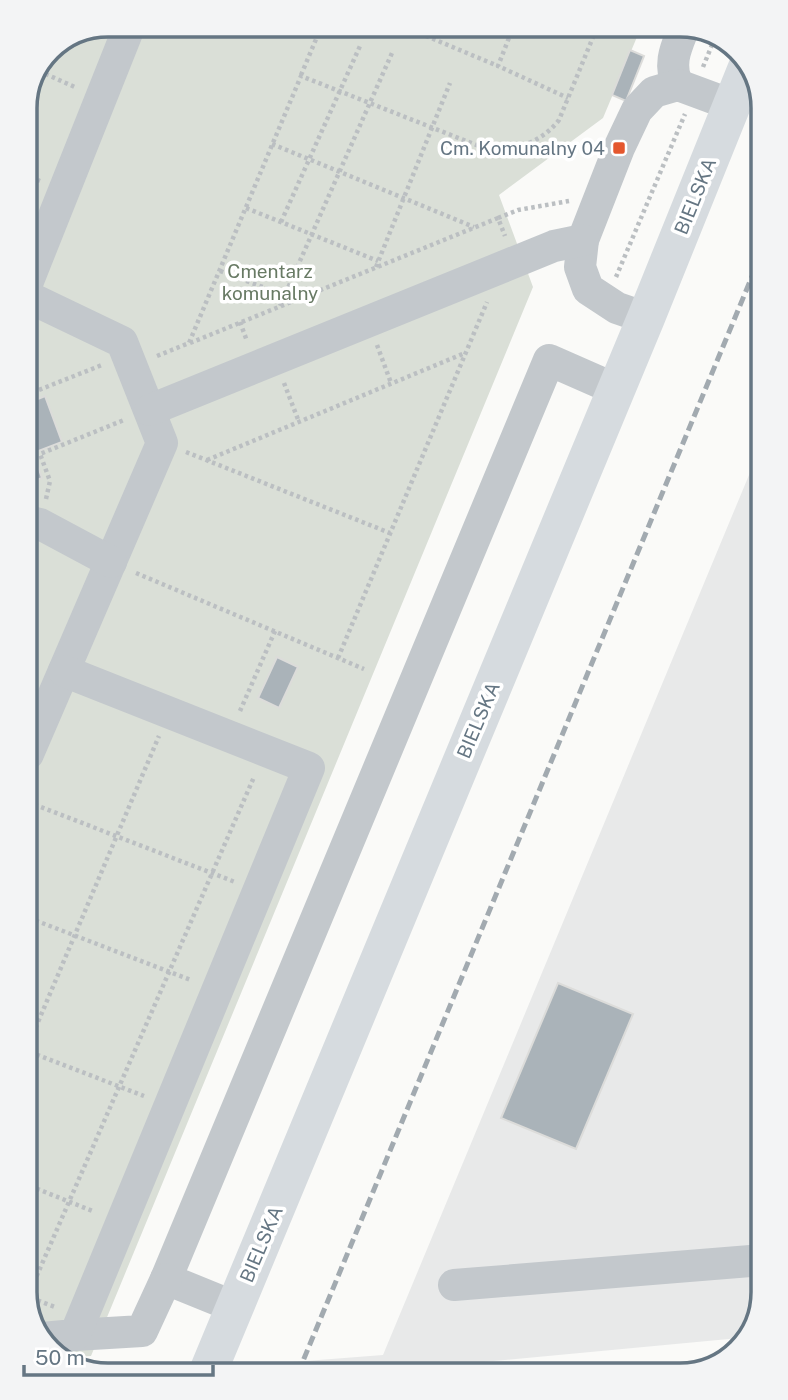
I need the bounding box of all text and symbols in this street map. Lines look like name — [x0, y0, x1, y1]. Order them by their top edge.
place label: Cm. Komunalny 04 — [440, 137, 605, 159]
marker: Cm. Komunalny 04 — [611, 140, 627, 156]
street label: BIELSKA — [670, 154, 720, 238]
park label: Cmentarz komunalny — [222, 260, 318, 304]
street label: BIELSKA — [452, 679, 504, 761]
street label: BIELSKA — [235, 1203, 287, 1285]
scale bar — [24, 1334, 214, 1378]
text: 50 m — [35, 1345, 85, 1370]

